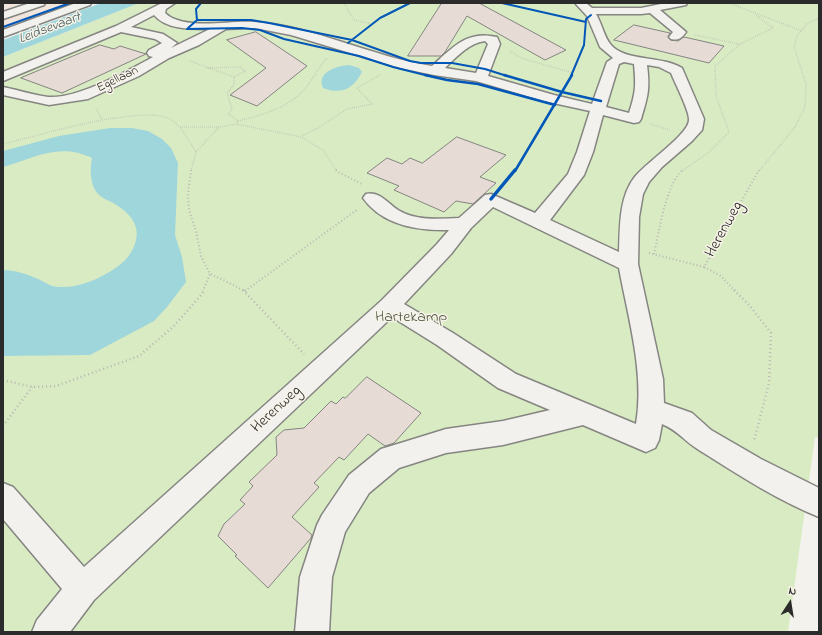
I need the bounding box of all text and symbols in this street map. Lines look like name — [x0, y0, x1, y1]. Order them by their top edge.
water label: Leidsevaart — [17, 10, 83, 48]
street label: Egellaan — [95, 63, 141, 97]
street label: Herenweg — [702, 199, 748, 261]
park label: Hartekamp — [375, 308, 447, 328]
street label: Herenweg — [248, 382, 306, 438]
north arrow — [770, 583, 810, 623]
text: N — [787, 583, 798, 600]

